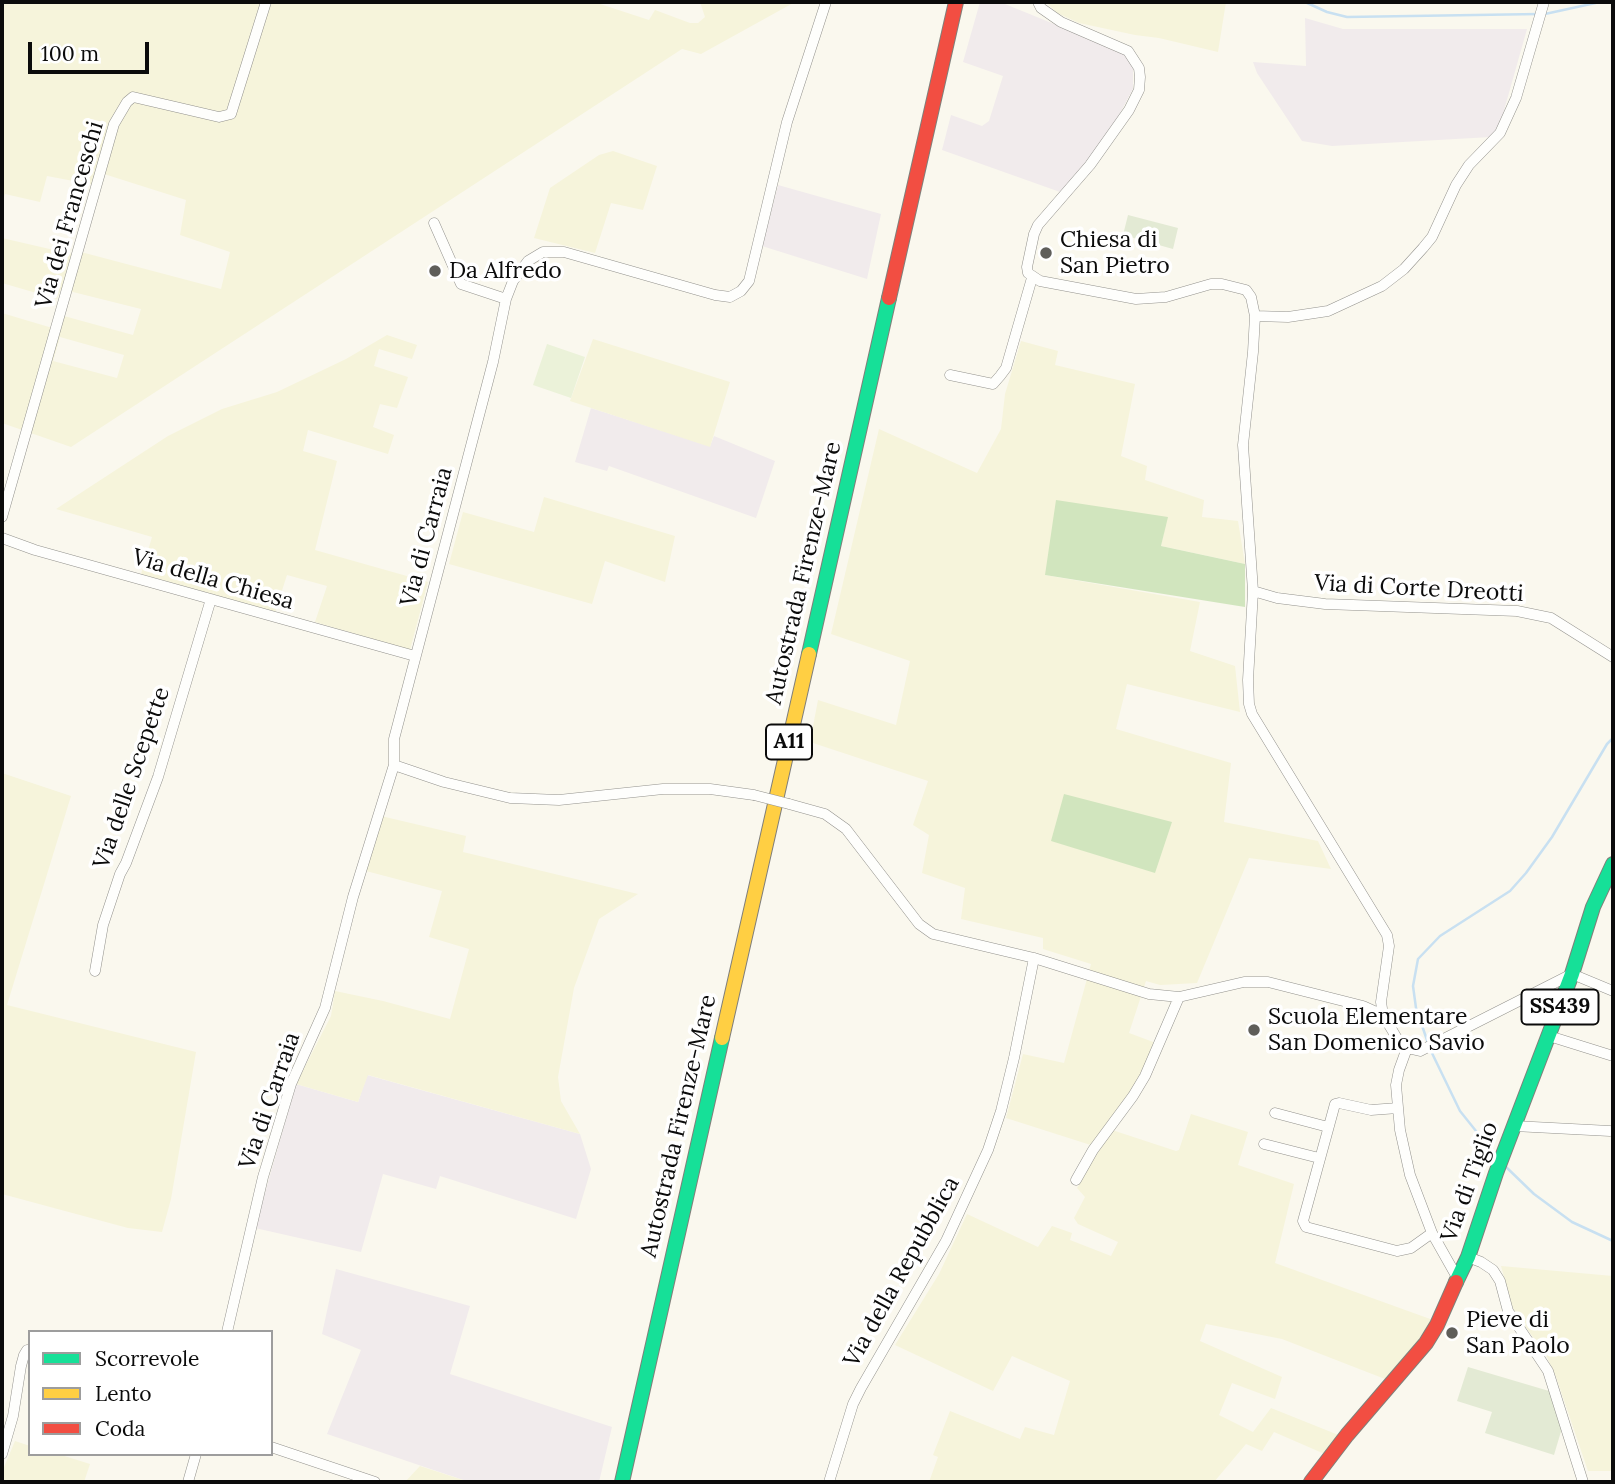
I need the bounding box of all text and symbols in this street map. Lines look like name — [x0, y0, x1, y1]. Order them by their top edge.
scale bar — [32, 28, 152, 72]
text: 100 m — [41, 40, 99, 67]
street label: Via dei Franceschi — [30, 118, 110, 312]
place label: Chiesa di San Pietro — [1060, 226, 1170, 280]
marker: Chiesa di San Pietro — [1038, 245, 1054, 261]
place label: Da Alfredo — [449, 257, 562, 285]
marker: Da Alfredo — [427, 263, 443, 279]
street label: Autostrada Firenze-Mare — [760, 439, 848, 707]
street label: Via di Carraia — [395, 464, 459, 610]
street label: Via della Chiesa — [129, 544, 297, 616]
street label: Via di Corte Dreotti — [1314, 570, 1524, 608]
street label: Via delle Scepette — [88, 683, 176, 873]
road number: A11 — [766, 724, 812, 760]
road number: SS439 — [1522, 990, 1598, 1024]
street label: Autostrada Firenze-Mare — [635, 992, 723, 1260]
place label: Scuola Elementare San Domenico Savio — [1268, 1003, 1485, 1057]
marker: Scuola Elementare San Domenico Savio — [1246, 1022, 1262, 1038]
street label: Via di Carraia — [234, 1029, 306, 1173]
street label: Via di Tiglio — [1435, 1118, 1505, 1246]
street label: Via della Repubblica — [838, 1172, 966, 1372]
place label: Pieve di San Paolo — [1466, 1306, 1570, 1360]
marker: Pieve di San Paolo — [1444, 1325, 1460, 1341]
legend — [28, 1330, 273, 1456]
text: Scorrevole — [95, 1345, 199, 1372]
text: Lento — [95, 1380, 152, 1407]
text: Coda — [95, 1415, 145, 1442]

